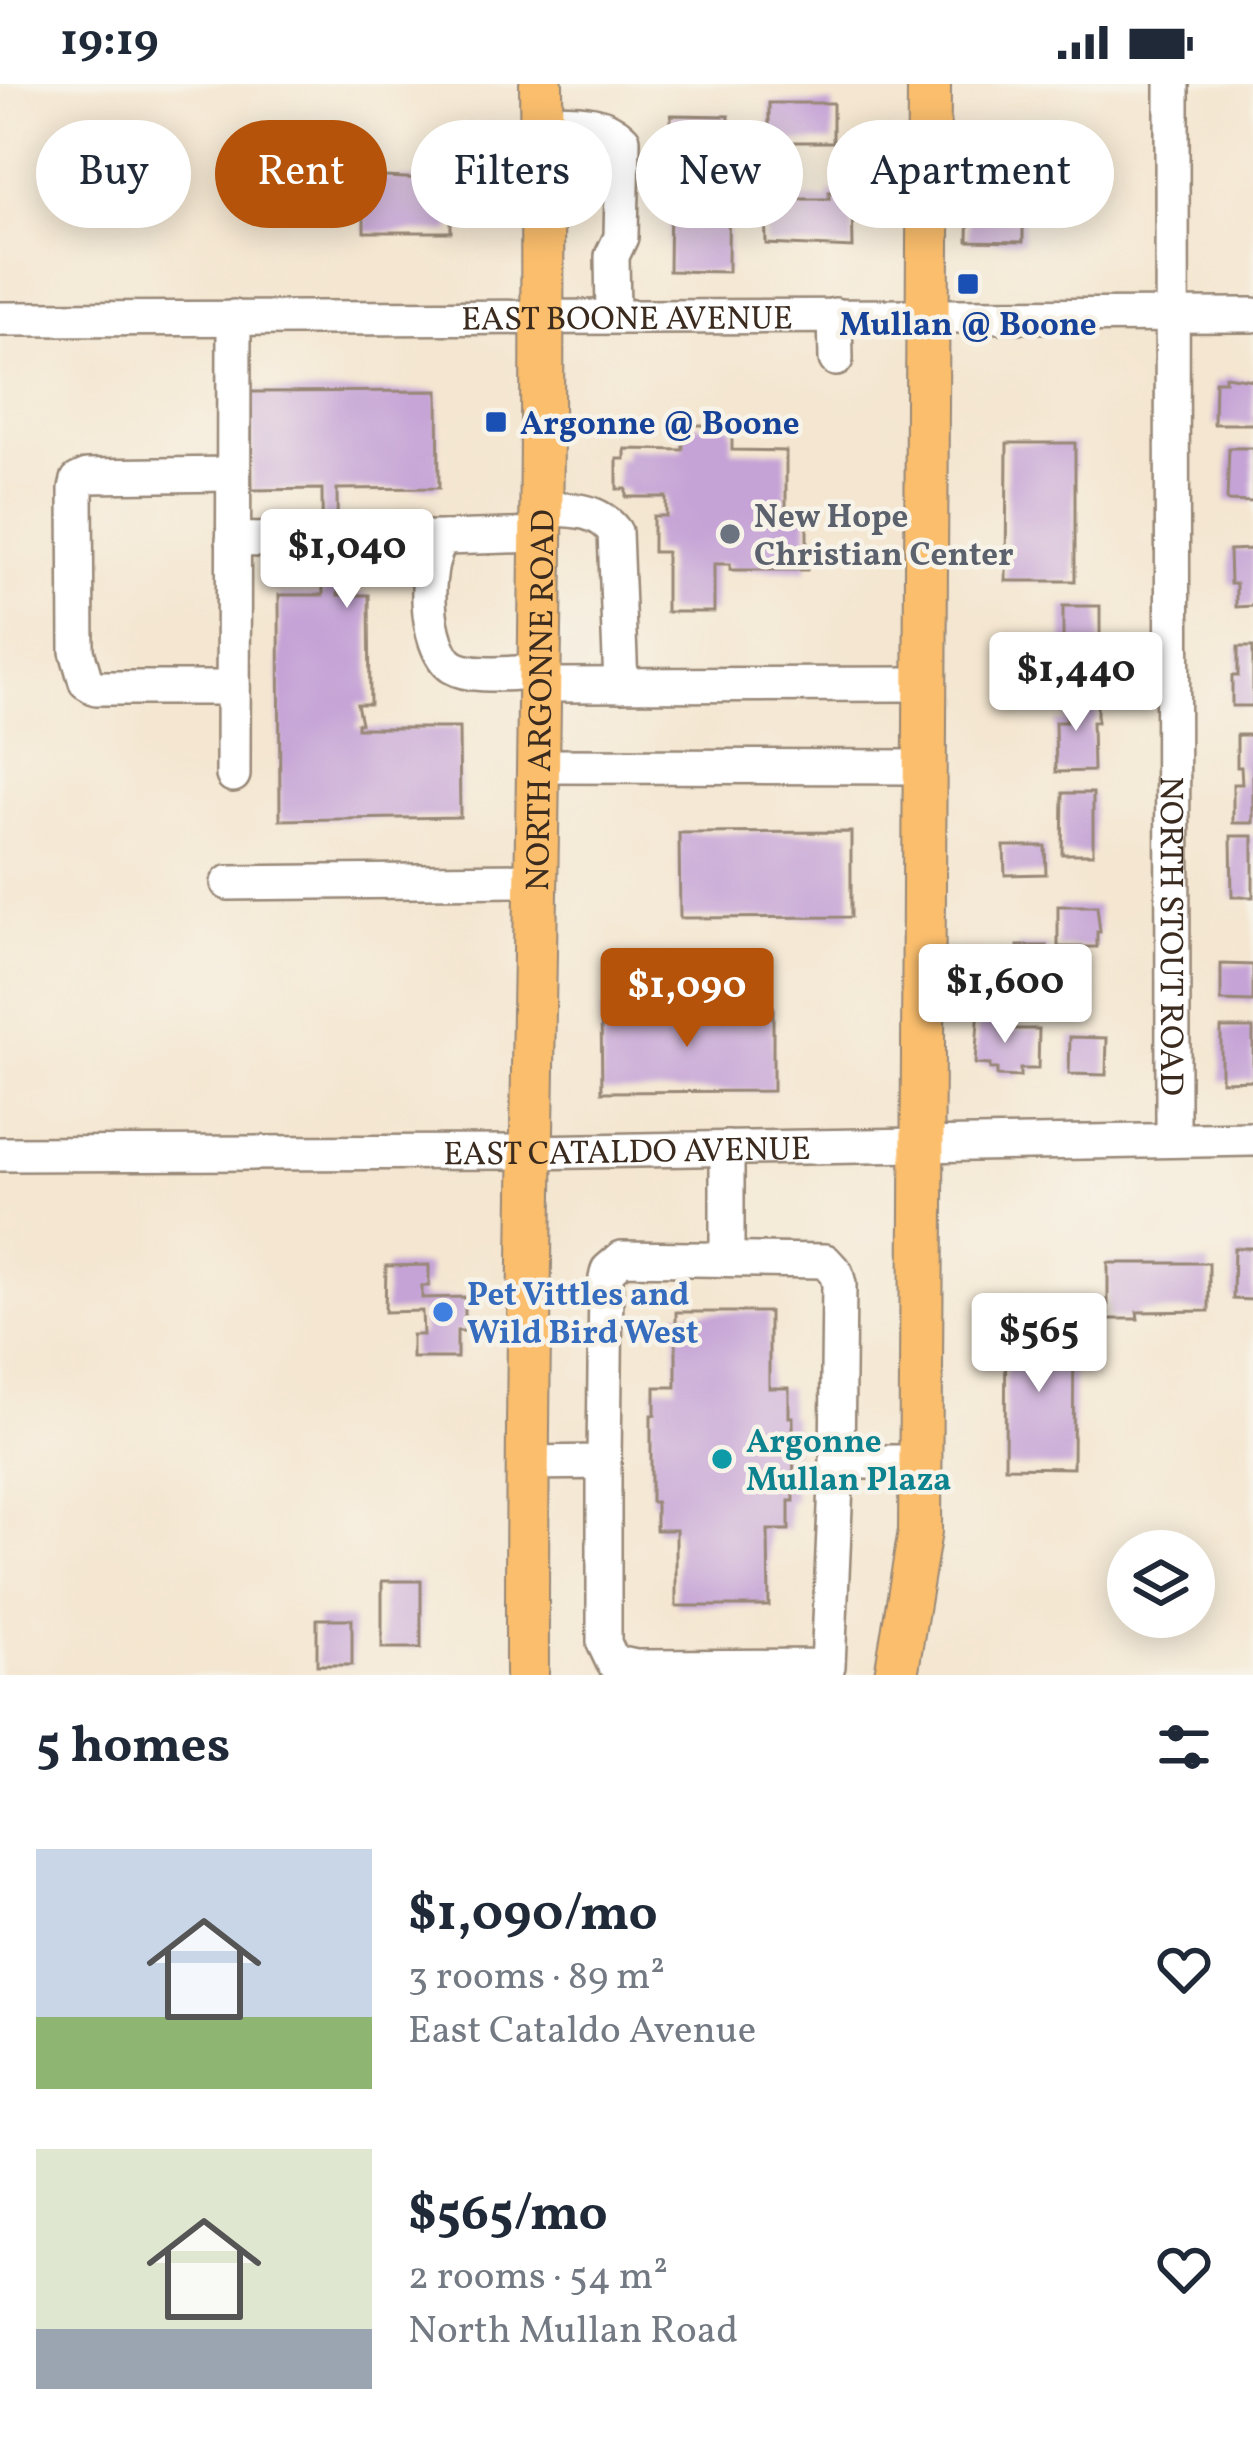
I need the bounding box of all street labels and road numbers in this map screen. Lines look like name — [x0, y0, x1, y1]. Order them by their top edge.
street label: EAST BOONE AVENUE — [461, 297, 793, 345]
street label: NORTH ARGONNE ROAD — [517, 509, 568, 891]
street label: NORTH STOUT ROAD — [1146, 776, 1192, 1096]
street label: EAST CATALDO AVENUE — [443, 1128, 811, 1179]

